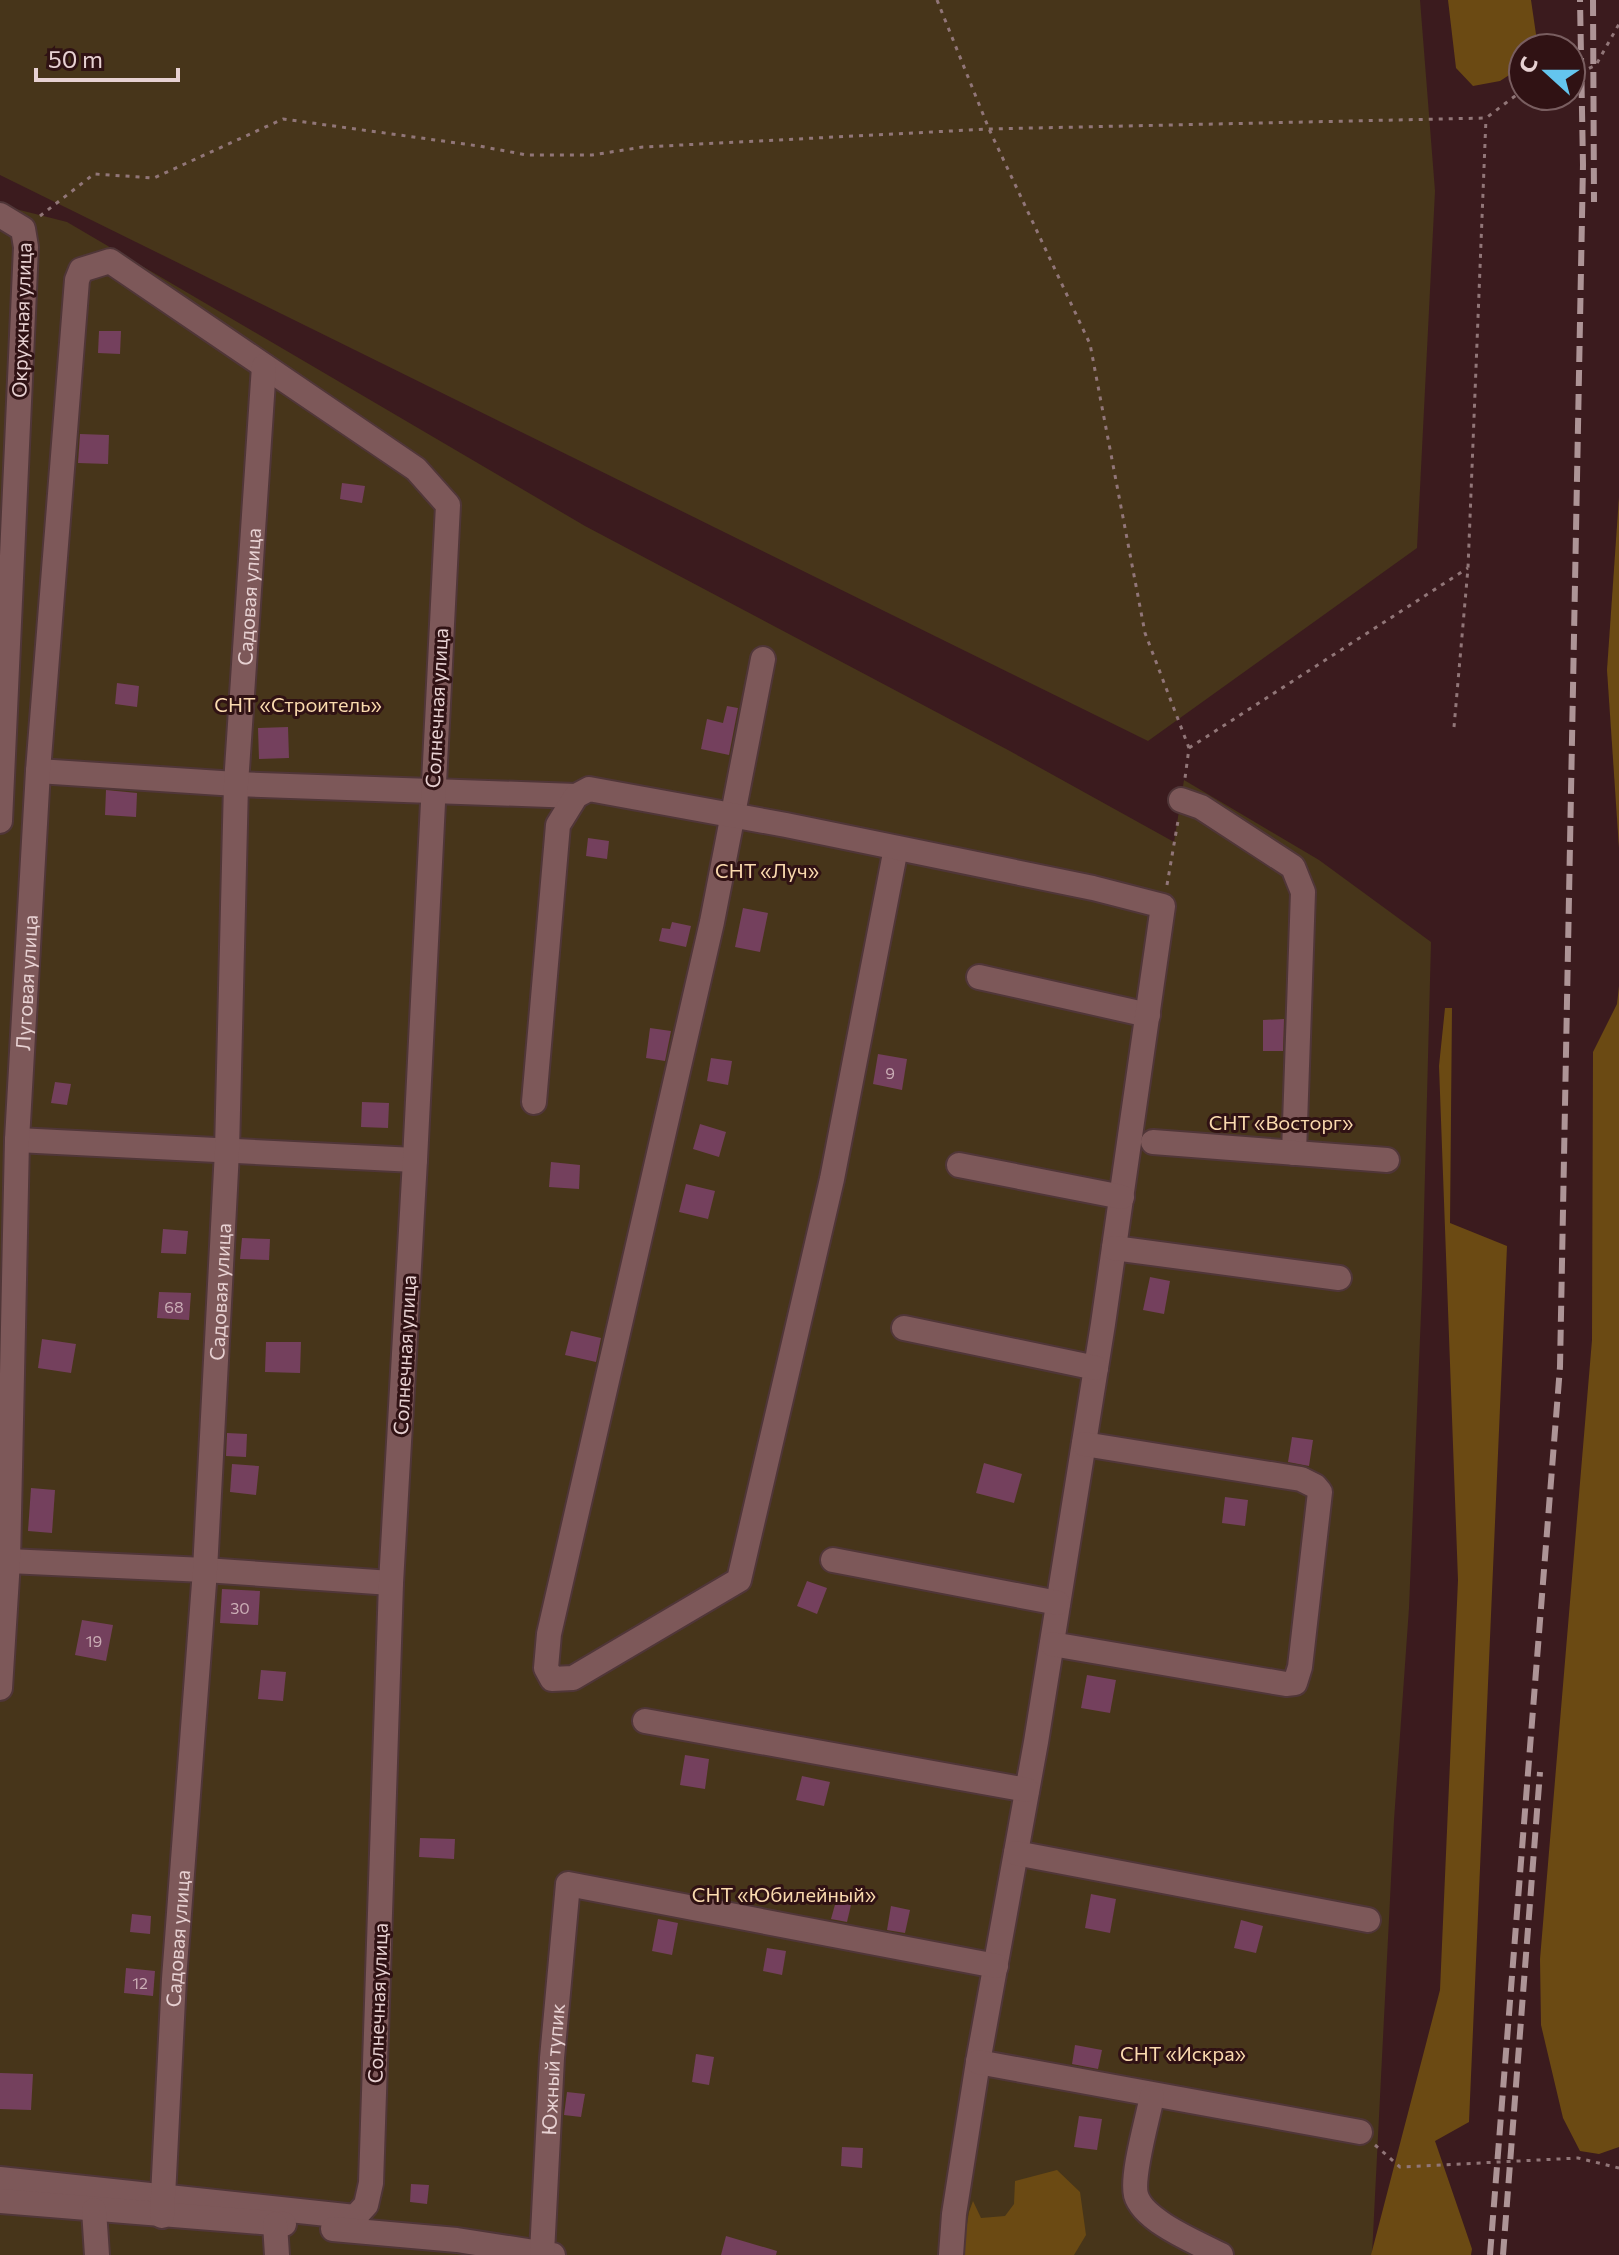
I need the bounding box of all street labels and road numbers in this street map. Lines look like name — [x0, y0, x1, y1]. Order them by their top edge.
street label: Окружная улица — [6, 242, 36, 398]
street label: Садовая улица — [232, 527, 265, 666]
street label: Солнечная улица — [420, 627, 452, 789]
street label: Луговая улица — [10, 914, 42, 1051]
street label: Садовая улица — [204, 1222, 235, 1361]
street label: Солнечная улица — [388, 1274, 420, 1436]
street label: Садовая улица — [161, 1869, 194, 2008]
street label: Солнечная улица — [362, 1922, 392, 2084]
street label: Южный тупик — [536, 2002, 569, 2136]

